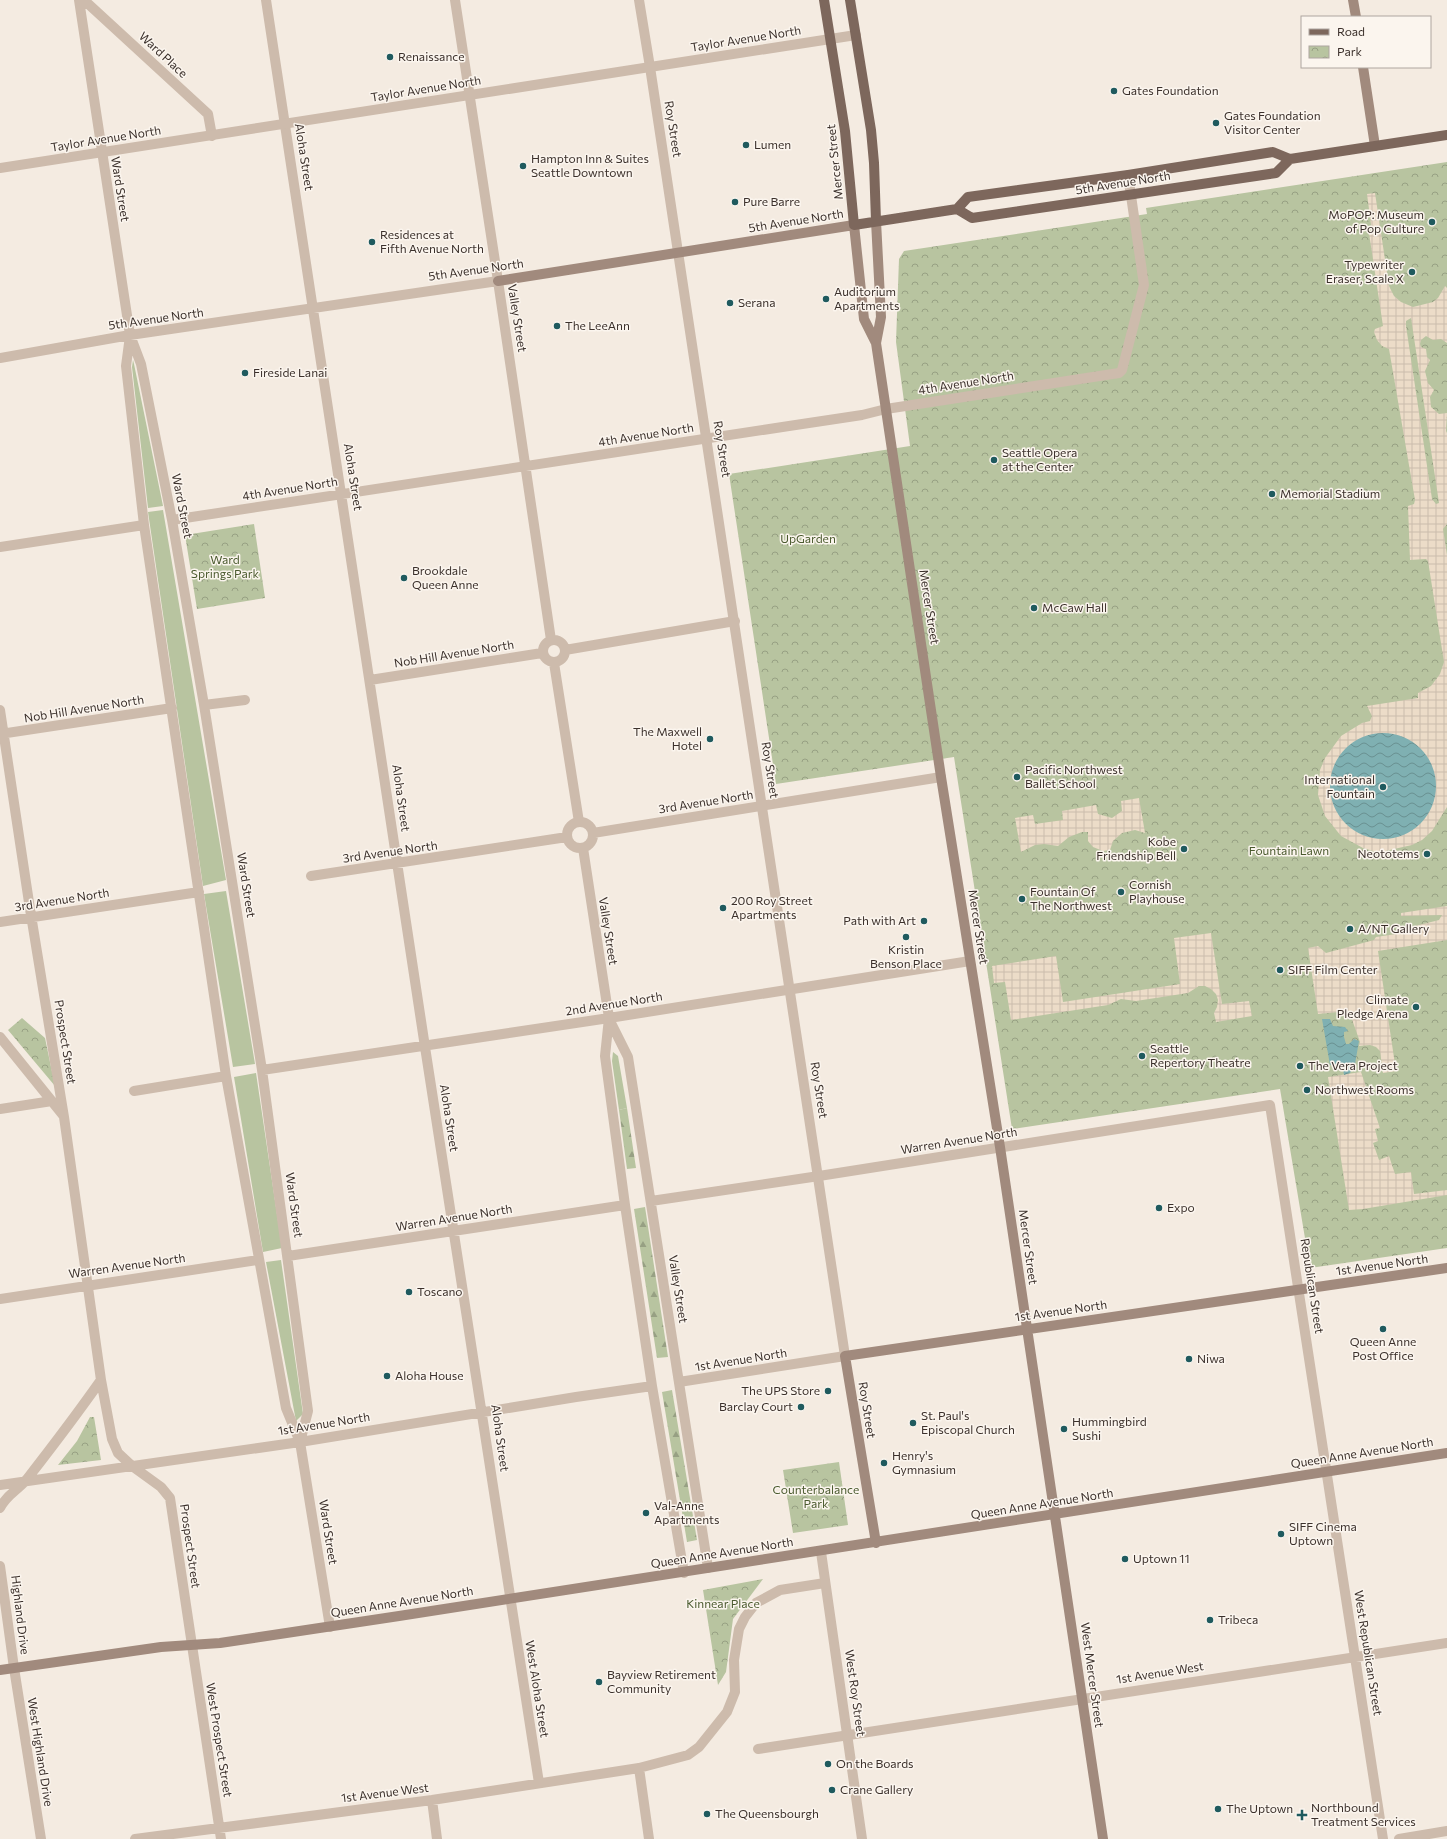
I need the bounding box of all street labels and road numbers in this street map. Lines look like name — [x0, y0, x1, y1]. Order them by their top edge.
street label: Taylor Avenue North — [690, 22, 802, 54]
street label: Ward Place — [137, 28, 191, 80]
street label: Taylor Avenue North — [370, 72, 482, 104]
street label: Roy Street — [663, 100, 685, 158]
street label: Taylor Avenue North — [50, 122, 162, 154]
street label: Aloha Street — [293, 122, 317, 192]
street label: Mercer Street — [823, 124, 845, 200]
street label: Ward Street — [109, 155, 133, 222]
street label: 5th Avenue North — [1074, 168, 1171, 196]
street label: 5th Avenue North — [747, 206, 844, 234]
street label: 5th Avenue North — [427, 255, 524, 283]
street label: Valley Street — [506, 283, 530, 353]
street label: 5th Avenue North — [107, 304, 204, 332]
street label: 4th Avenue North — [917, 368, 1015, 396]
street label: 4th Avenue North — [597, 420, 695, 448]
street label: Roy Street — [712, 420, 734, 478]
street label: Aloha Street — [342, 442, 366, 512]
street label: Ward Street — [170, 472, 196, 539]
street label: 4th Avenue North — [241, 474, 339, 502]
street label: Mercer Street — [917, 568, 943, 645]
street label: Nob Hill Avenue North — [393, 637, 515, 669]
street label: Nob Hill Avenue North — [23, 692, 145, 724]
street label: Roy Street — [760, 741, 782, 799]
street label: Aloha Street — [390, 763, 414, 833]
street label: 3rd Avenue North — [657, 787, 754, 815]
street label: 3rd Avenue North — [341, 837, 438, 865]
street label: Ward Street — [235, 851, 259, 918]
street label: 3rd Avenue North — [13, 885, 110, 913]
street label: Mercer Street — [966, 888, 992, 965]
street label: Valley Street — [597, 896, 621, 966]
street label: 2nd Avenue North — [564, 988, 663, 1018]
street label: Prospect Street — [52, 999, 80, 1085]
street label: Roy Street — [809, 1061, 831, 1119]
street label: Aloha Street — [438, 1083, 462, 1153]
street label: Warren Avenue North — [900, 1124, 1018, 1156]
street label: Ward Street — [283, 1171, 306, 1238]
street label: Warren Avenue North — [395, 1201, 513, 1233]
street label: Mercer Street — [1017, 1208, 1041, 1285]
street label: Republican Street — [1299, 1237, 1327, 1335]
street label: Warren Avenue North — [68, 1250, 186, 1280]
street label: 1st Avenue North — [1335, 1251, 1429, 1277]
street label: Valley Street — [667, 1254, 691, 1324]
street label: 1st Avenue North — [1014, 1297, 1108, 1323]
street label: 1st Avenue North — [694, 1345, 788, 1373]
street label: Roy Street — [857, 1381, 879, 1439]
street label: Aloha Street — [489, 1403, 513, 1473]
street label: 1st Avenue North — [277, 1409, 371, 1437]
street label: Queen Anne Avenue North — [1290, 1434, 1434, 1470]
street label: Queen Anne Avenue North — [970, 1485, 1114, 1521]
street label: Ward Street — [317, 1498, 341, 1565]
street label: Prospect Street — [178, 1503, 204, 1589]
street label: Queen Anne Avenue North — [650, 1534, 794, 1570]
street label: Highland Drive — [9, 1574, 33, 1655]
street label: Queen Anne Avenue North — [330, 1583, 474, 1619]
street label: West Republican Street — [1352, 1589, 1386, 1717]
street label: West Mercer Street — [1079, 1621, 1107, 1728]
street label: West Aloha Street — [523, 1639, 553, 1739]
street label: West Roy Street — [843, 1649, 869, 1737]
street label: 1st Avenue West — [1115, 1658, 1205, 1686]
street label: West Prospect Street — [204, 1682, 236, 1798]
street label: West Highland Drive — [25, 1696, 57, 1807]
street label: 1st Avenue West — [340, 1780, 430, 1804]

